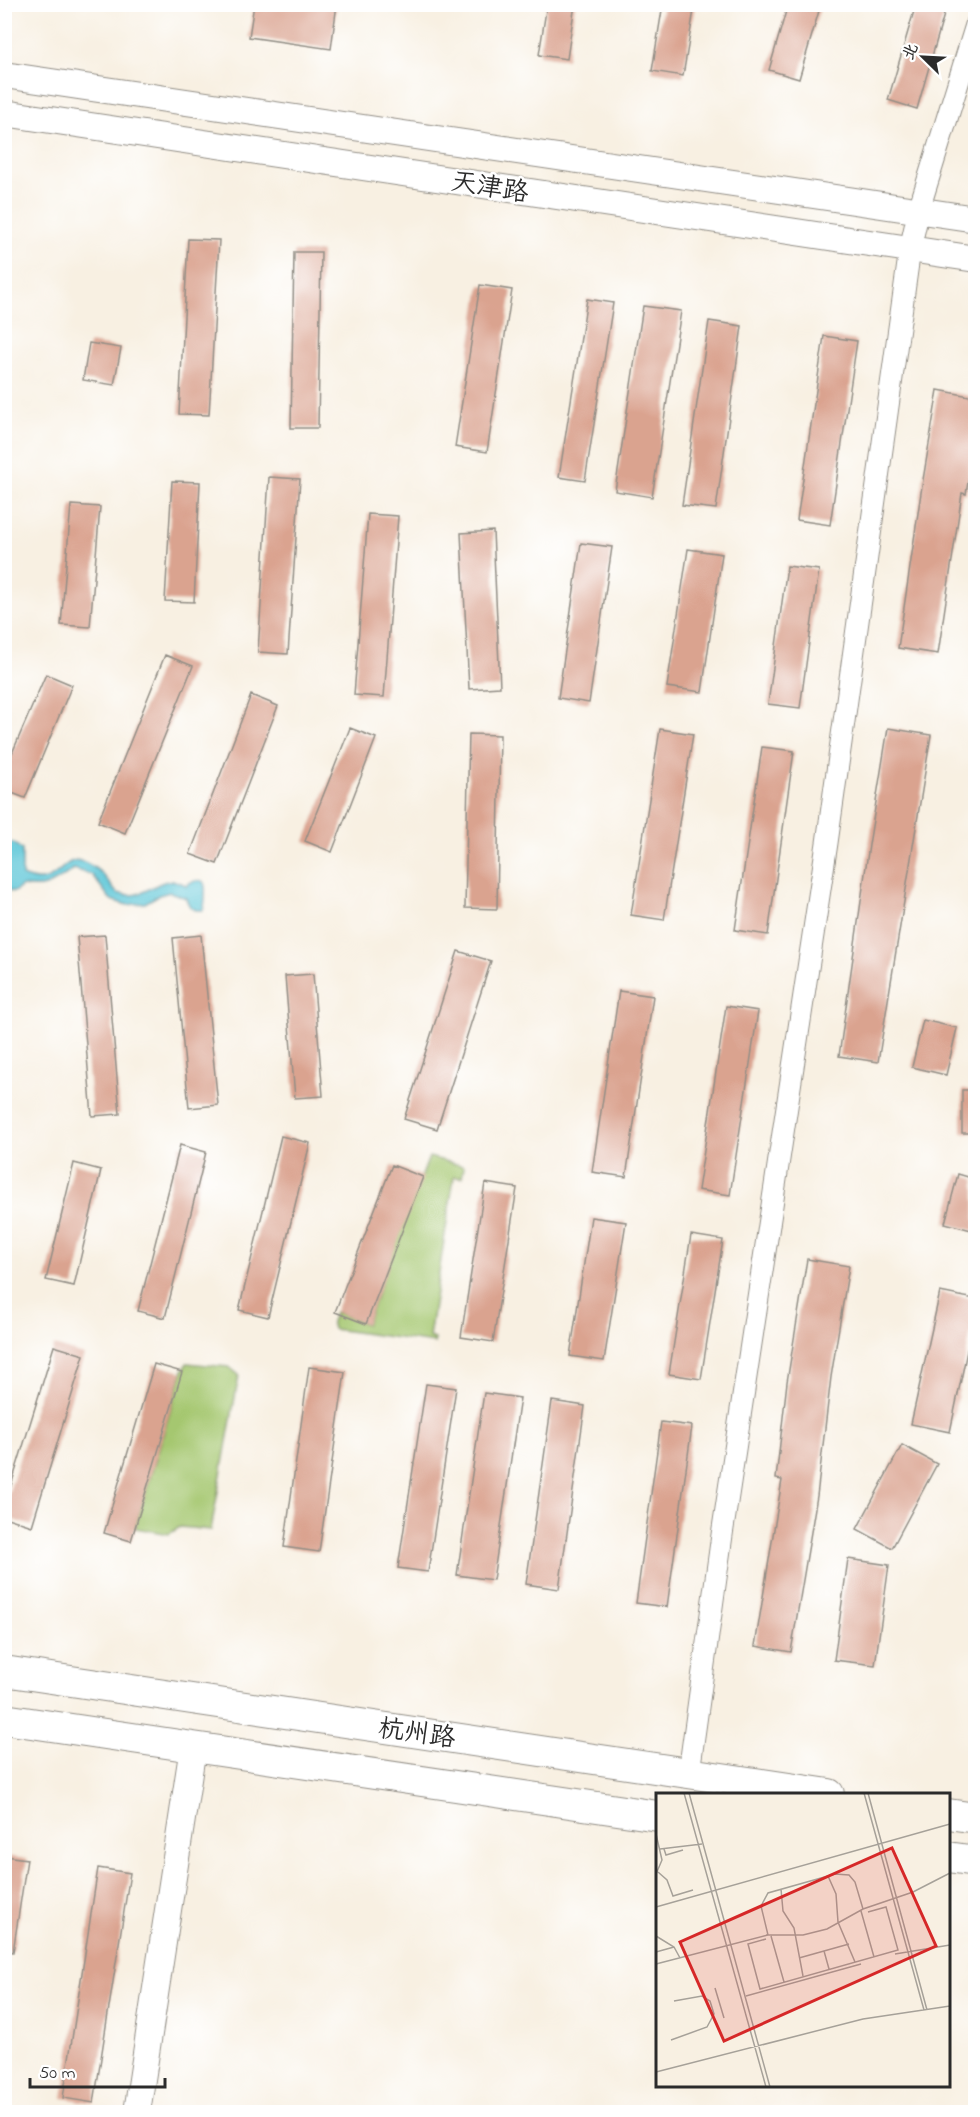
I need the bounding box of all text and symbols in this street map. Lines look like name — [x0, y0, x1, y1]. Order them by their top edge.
north arrow — [893, 27, 953, 87]
text: 北 — [897, 40, 925, 64]
street label: 天津路 — [448, 164, 531, 214]
street label: 杭州路 — [375, 1711, 458, 1759]
inset map — [656, 1793, 950, 2087]
scale bar — [30, 2051, 165, 2089]
text: 50 m — [39, 2061, 76, 2087]

